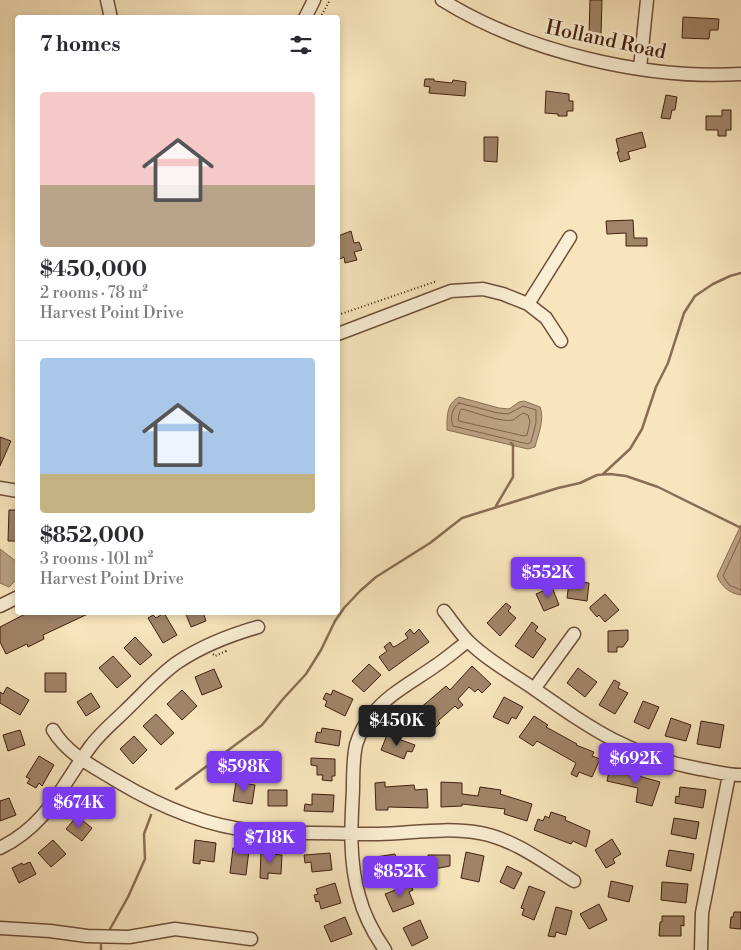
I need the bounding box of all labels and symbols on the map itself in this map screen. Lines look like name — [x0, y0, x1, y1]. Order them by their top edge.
street label: Holland Road — [543, 15, 669, 66]
pin: $552K — [513, 556, 583, 599]
pin: $450K — [362, 704, 432, 747]
pin: $692K — [601, 742, 671, 785]
pin: $598K — [209, 750, 279, 793]
pin: $674K — [44, 786, 114, 829]
pin: $718K — [235, 822, 305, 864]
pin: $852K — [365, 856, 435, 898]

